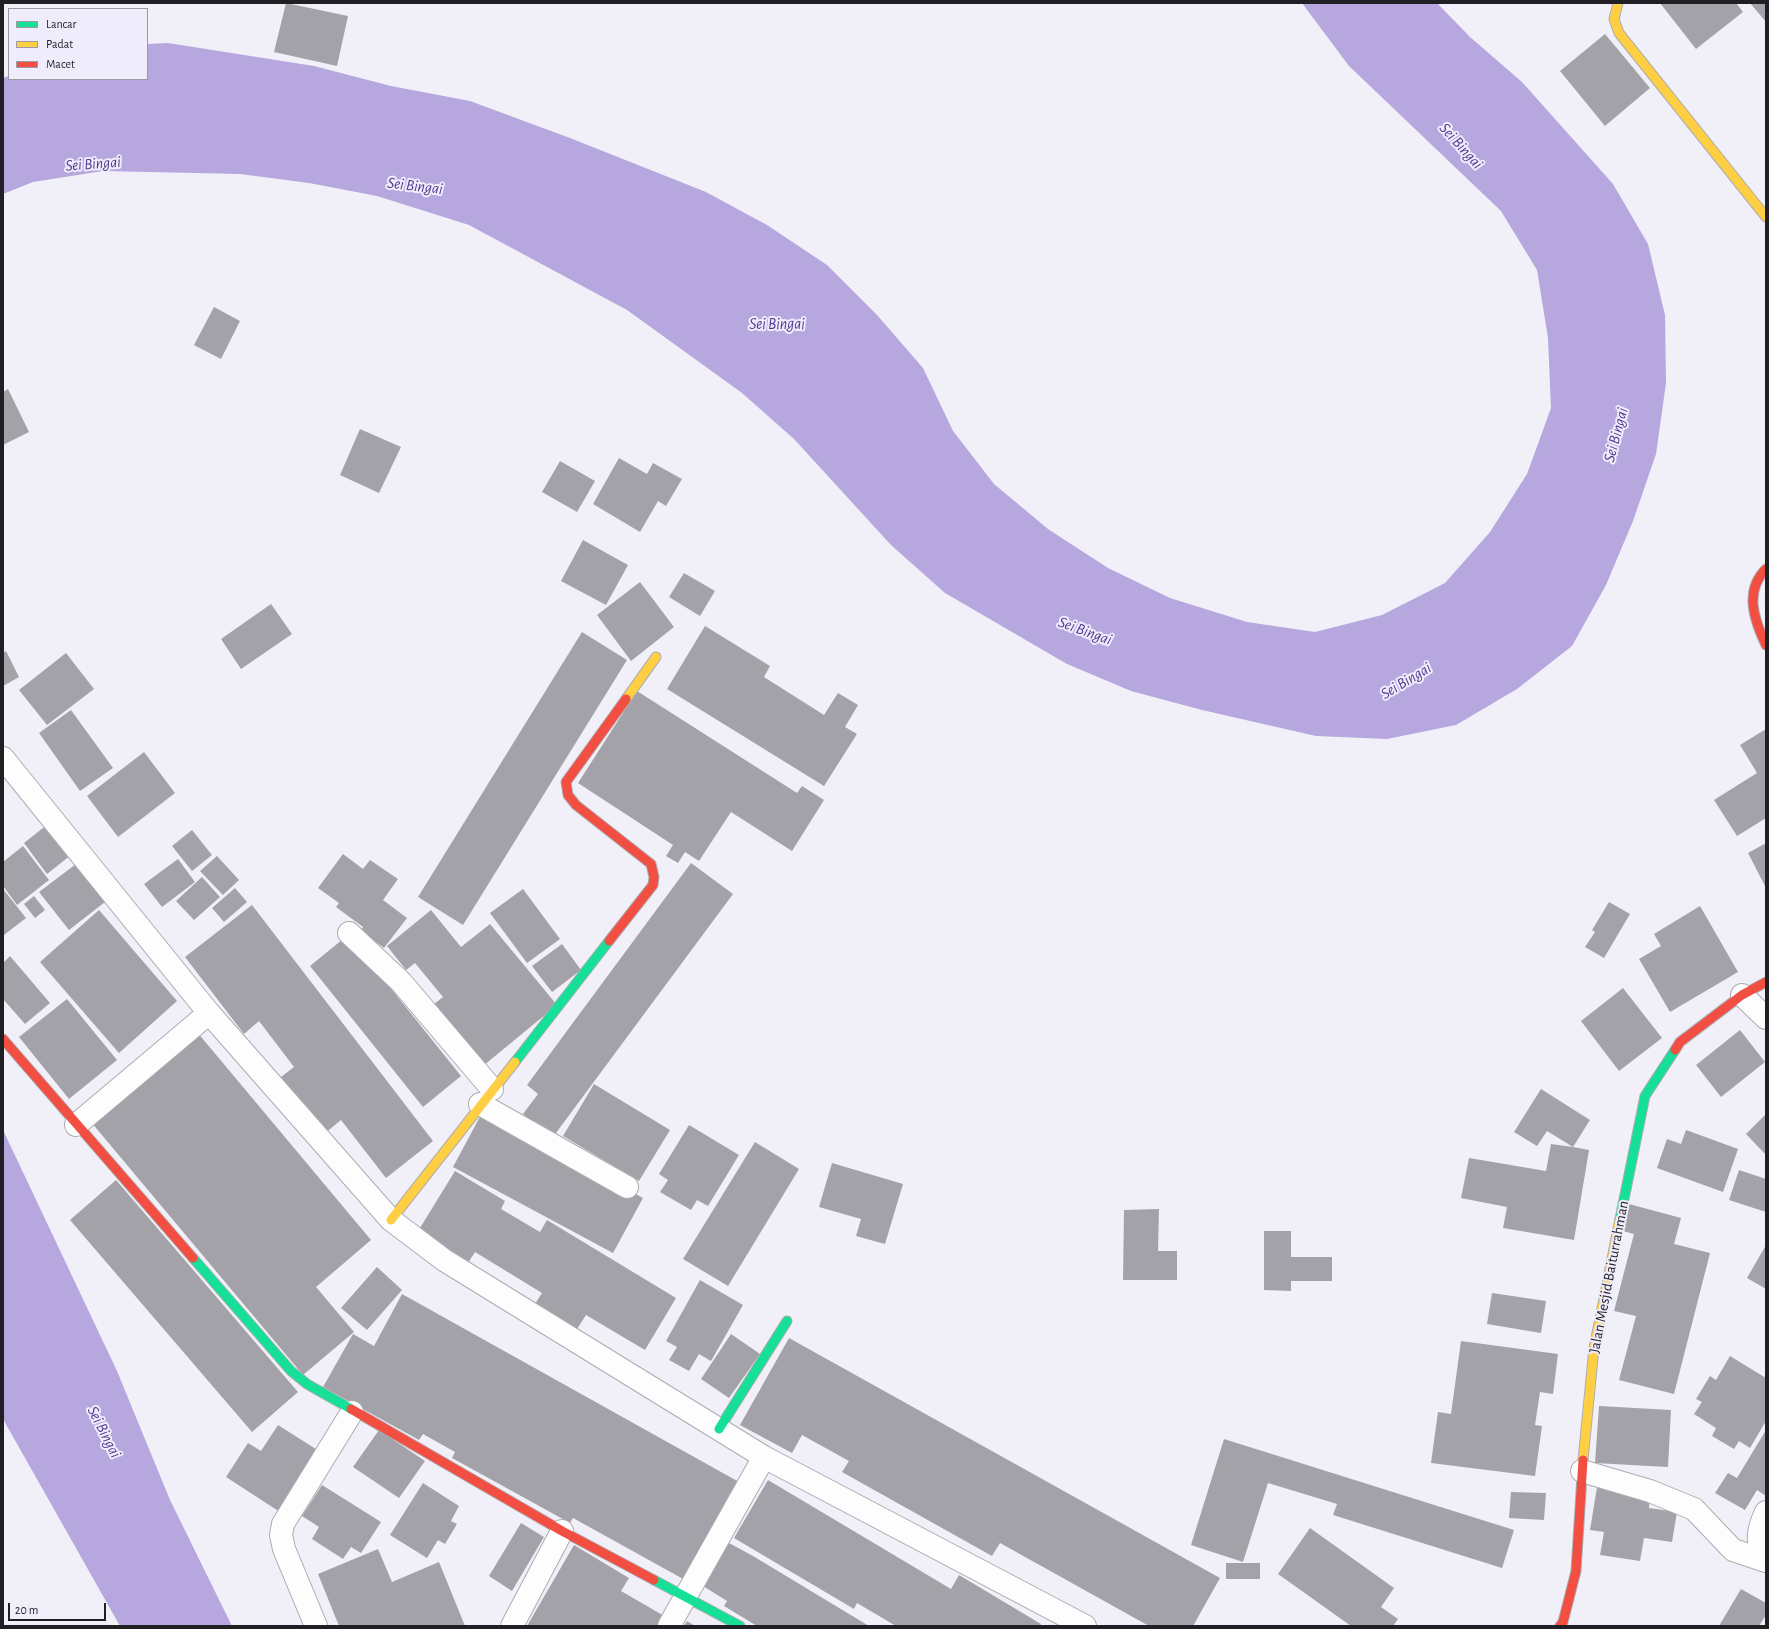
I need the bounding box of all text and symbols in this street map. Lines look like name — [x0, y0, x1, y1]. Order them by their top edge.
legend — [8, 8, 148, 80]
text: Lancar — [46, 18, 76, 30]
text: Padat — [46, 38, 73, 50]
text: Macet — [46, 58, 75, 70]
water label: Sei Bingai — [1435, 119, 1487, 173]
water label: Sei Bingai — [65, 152, 121, 176]
water label: Sei Bingai — [386, 173, 444, 199]
water label: Sei Bingai — [749, 314, 805, 334]
water label: Sei Bingai — [1600, 406, 1632, 464]
water label: Sei Bingai — [1056, 612, 1114, 650]
water label: Sei Bingai — [1377, 658, 1435, 704]
street label: Jalan Mesjid Baiturrahman — [1585, 1199, 1633, 1355]
water label: Sei Bingai — [83, 1403, 125, 1461]
scale bar — [10, 1595, 108, 1621]
text: 20 m — [15, 1604, 38, 1616]

